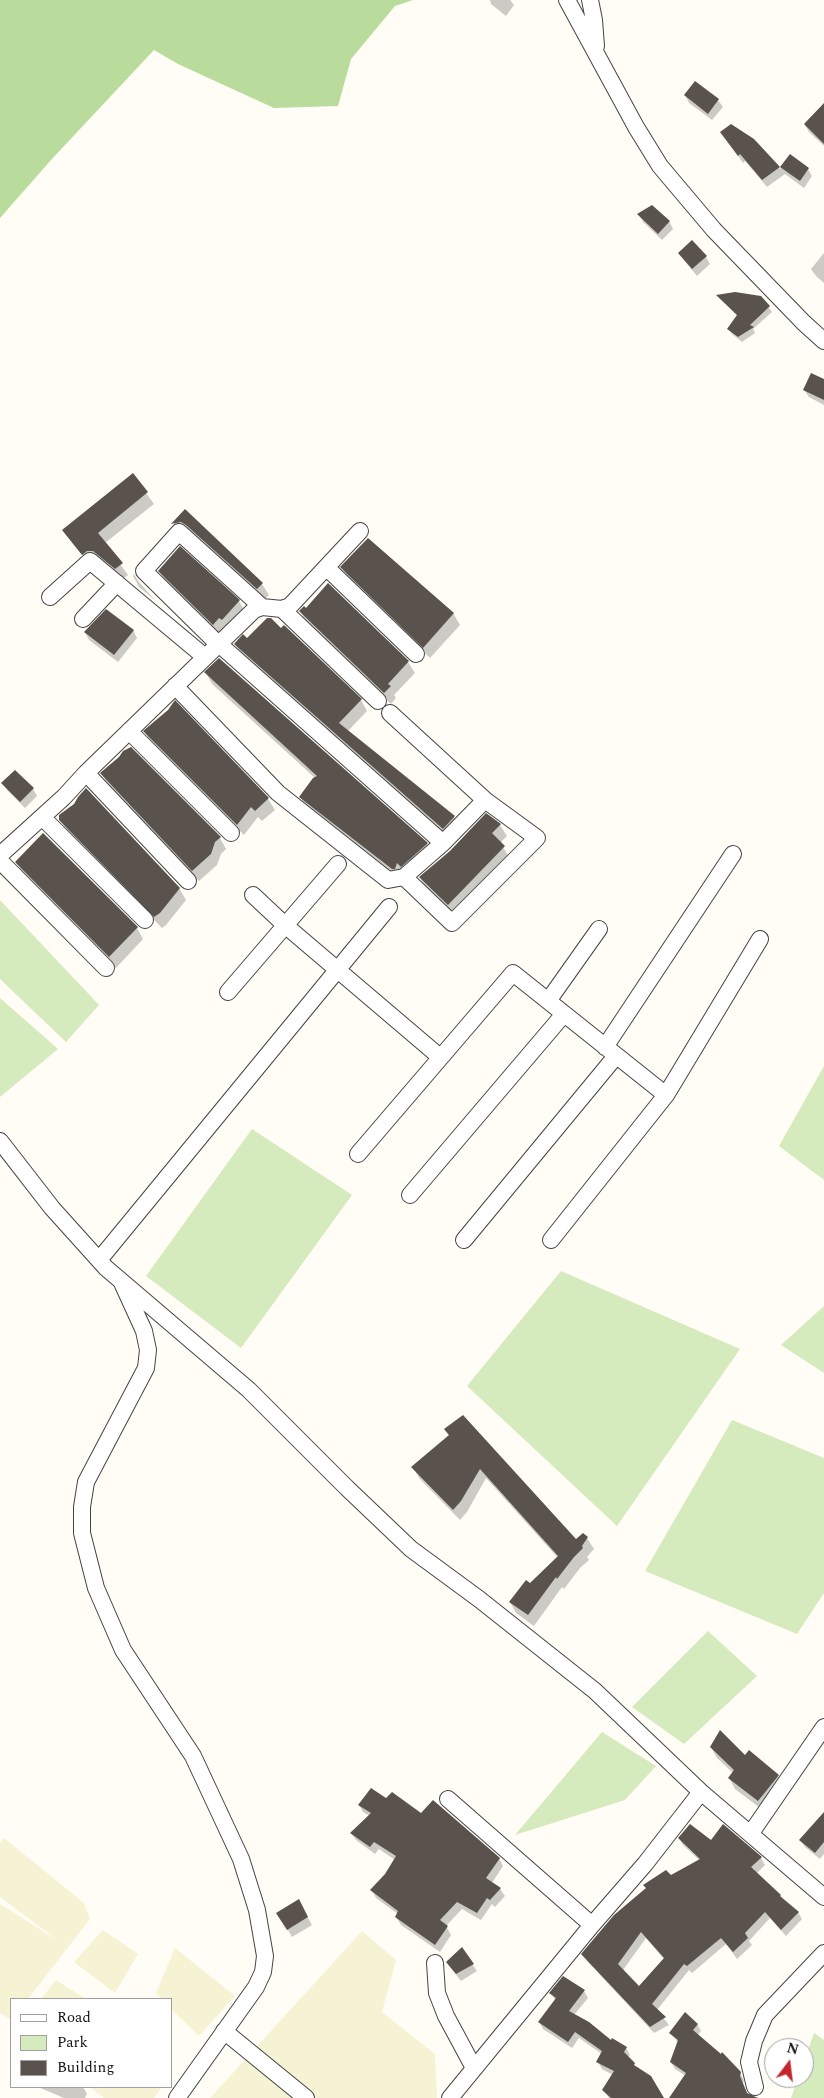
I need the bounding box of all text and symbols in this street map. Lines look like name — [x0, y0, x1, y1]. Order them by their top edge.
legend — [10, 1998, 172, 2088]
text: Road — [57, 2006, 91, 2029]
text: Park — [57, 2031, 88, 2054]
text: N — [785, 2037, 801, 2061]
north arrow — [764, 2038, 814, 2088]
text: Building — [57, 2056, 114, 2079]

